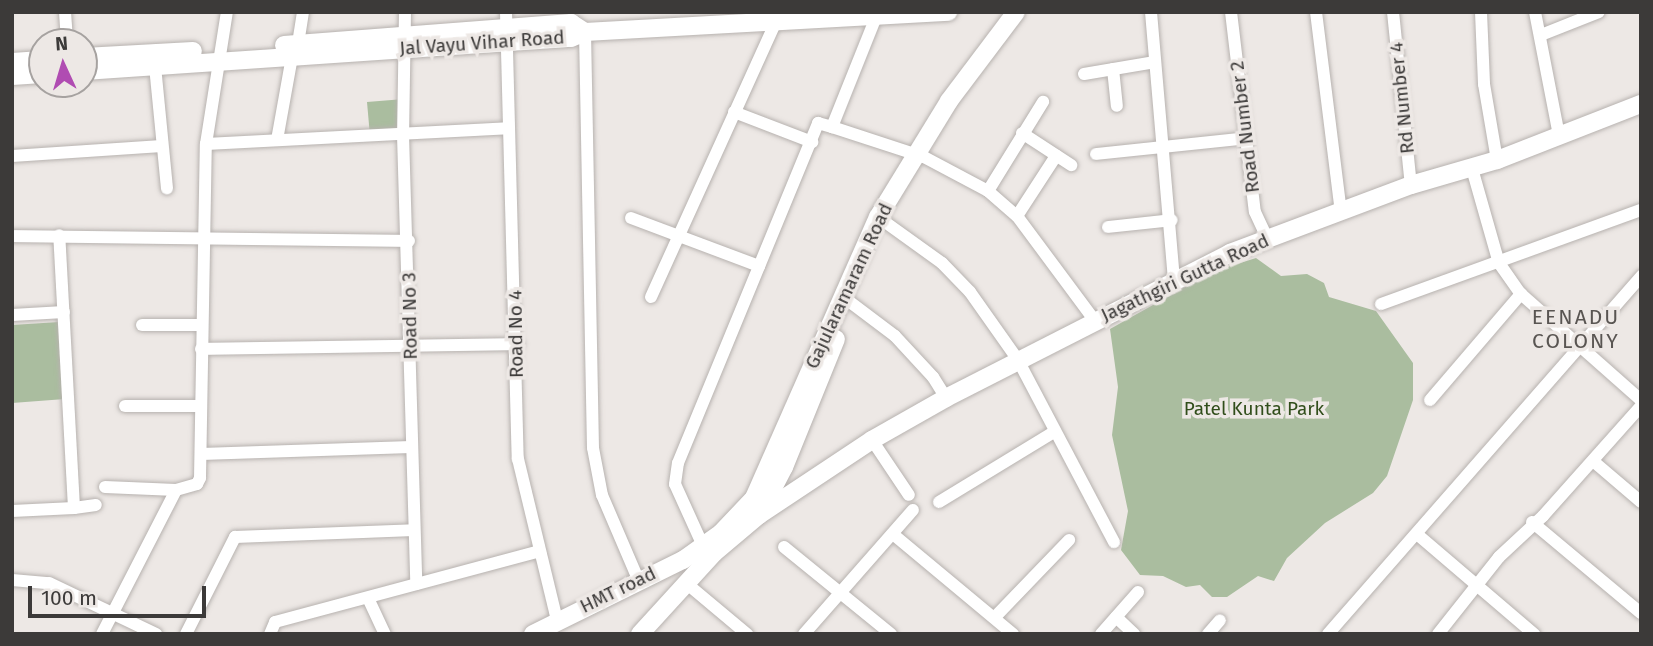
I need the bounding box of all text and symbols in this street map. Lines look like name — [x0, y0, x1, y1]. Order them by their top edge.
street label: Jal Vayu Vihar Road — [399, 26, 565, 60]
north arrow — [28, 28, 98, 98]
text: N — [55, 32, 69, 55]
street label: Rd Number 4 — [1385, 41, 1419, 155]
street label: Road Number 2 — [1226, 60, 1264, 194]
street label: Gajularamaram Road — [801, 200, 897, 372]
street label: Jagathgiri Gutta Road — [1097, 229, 1273, 327]
street label: Road No 3 — [398, 272, 422, 360]
street label: Road No 4 — [504, 290, 528, 378]
district label: EENADU COLONY — [1533, 304, 1619, 354]
park label: Patel Kunta Park — [1184, 398, 1324, 420]
street label: HMT road — [576, 562, 660, 618]
scale bar — [32, 572, 210, 616]
text: 100 m — [41, 585, 97, 611]

